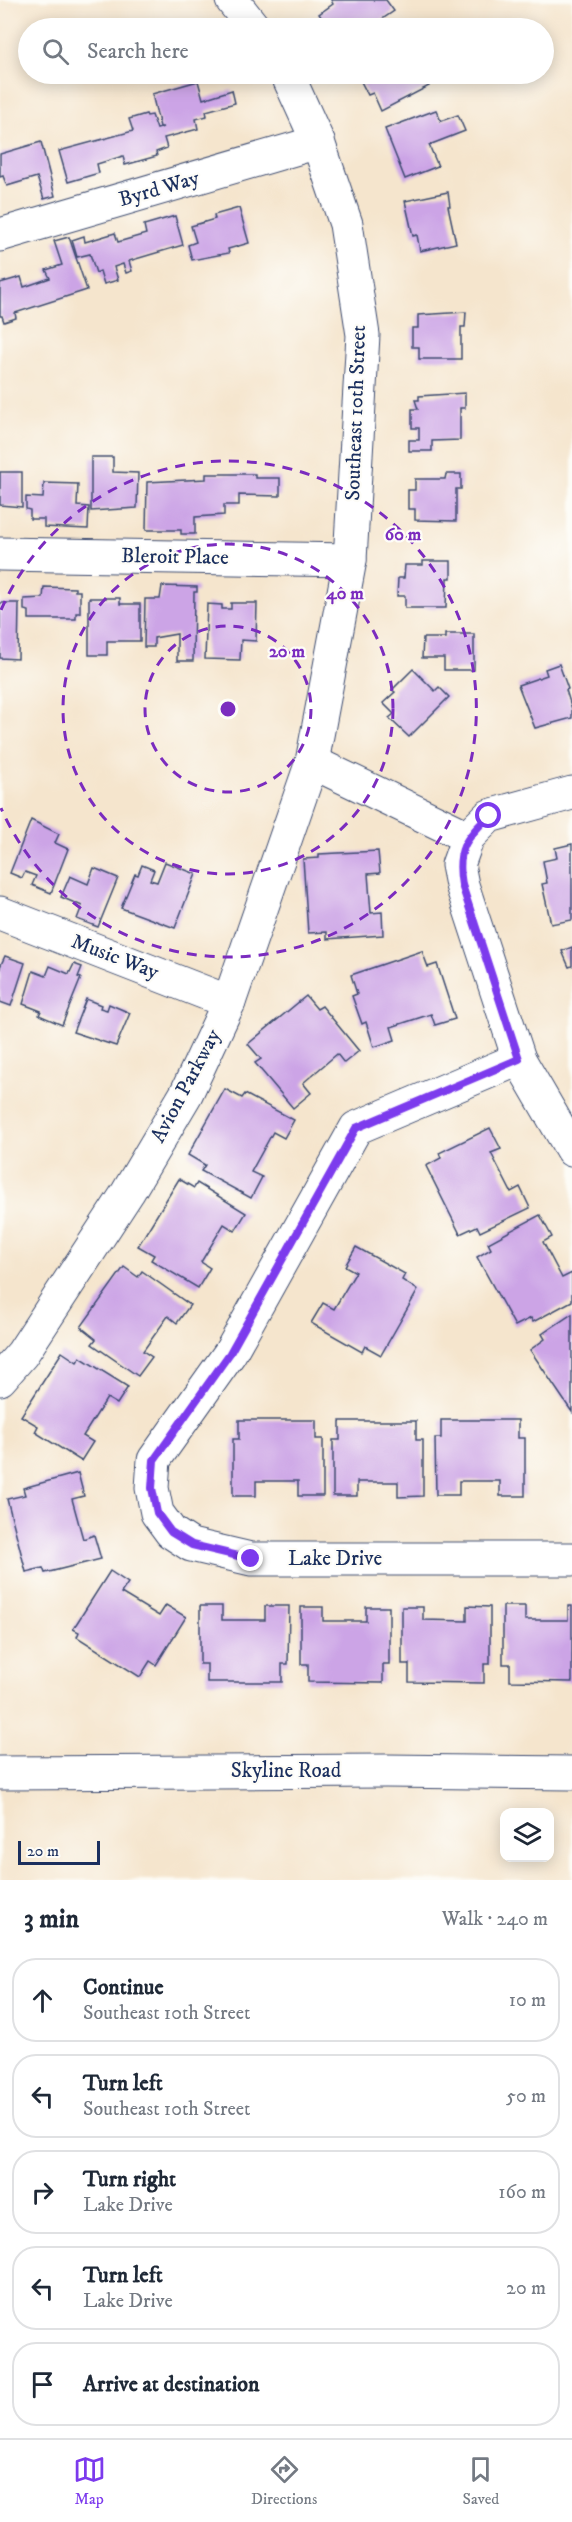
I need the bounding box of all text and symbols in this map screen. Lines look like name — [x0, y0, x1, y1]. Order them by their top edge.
search box — [18, 18, 554, 84]
icon: search — [39, 35, 72, 68]
text: Search here — [87, 38, 189, 65]
street label: Byrd Way — [116, 165, 203, 213]
street label: Southeast 10th Street — [340, 324, 372, 501]
text: 60 m — [385, 524, 422, 546]
street label: Bleroit Place — [121, 543, 229, 571]
text: 40 m — [325, 583, 364, 605]
text: 20 m — [269, 641, 305, 663]
centre of rings — [218, 699, 238, 719]
route start — [475, 802, 501, 828]
street label: Music Way — [68, 928, 163, 986]
street label: Avion Parkway — [145, 1024, 227, 1147]
route end — [237, 1545, 263, 1571]
street label: Lake Drive — [288, 1546, 382, 1572]
street label: Skyline Road — [231, 1758, 342, 1784]
map controls — [500, 1808, 554, 1862]
button: layers — [500, 1808, 554, 1862]
scale bar — [18, 1838, 100, 1866]
text: 20 m — [27, 1841, 59, 1861]
text: 3 min — [24, 1903, 79, 1936]
text: Walk · 240 m — [442, 1907, 548, 1932]
text: Continue — [83, 1974, 164, 2001]
icon: ahead — [26, 1984, 59, 2017]
text: 10 m — [509, 1988, 546, 2013]
text: Southeast 10th Street — [83, 2001, 250, 2026]
text: Turn left — [83, 2070, 163, 2097]
icon: left — [26, 2080, 59, 2113]
text: 50 m — [506, 2084, 546, 2109]
text: Southeast 10th Street — [83, 2097, 250, 2122]
text: Turn right — [83, 2166, 176, 2193]
icon: right — [26, 2176, 59, 2209]
text: 160 m — [498, 2180, 546, 2205]
text: Lake Drive — [83, 2193, 173, 2218]
text: Turn left — [83, 2262, 163, 2289]
icon: left — [26, 2272, 59, 2305]
text: 20 m — [506, 2276, 546, 2301]
text: Lake Drive — [83, 2289, 173, 2314]
icon: arrive — [26, 2368, 59, 2401]
text: Arrive at destination — [83, 2371, 260, 2398]
tab: Map — [73, 2453, 106, 2509]
tab: Directions — [251, 2453, 317, 2509]
tab: Saved — [463, 2453, 499, 2509]

